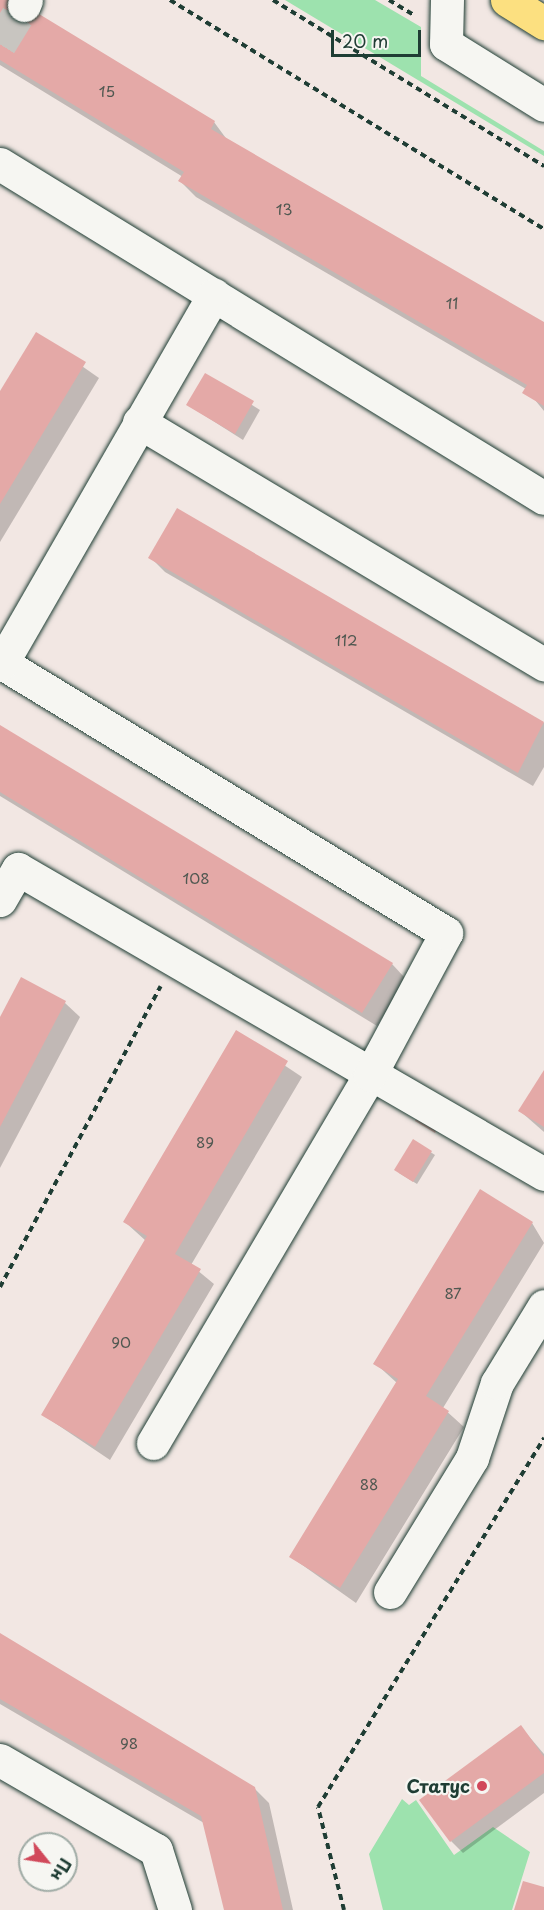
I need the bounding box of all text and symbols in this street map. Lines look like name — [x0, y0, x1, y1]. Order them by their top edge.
scale bar — [334, 18, 424, 56]
text: 20 m — [342, 27, 388, 54]
house number: 15 — [99, 82, 115, 100]
house number: 13 — [276, 200, 292, 218]
house number: 11 — [446, 294, 458, 312]
house number: 112 — [334, 631, 358, 649]
house number: 108 — [182, 869, 210, 887]
house number: 89 — [196, 1133, 214, 1151]
house number: 87 — [444, 1284, 462, 1302]
house number: 90 — [111, 1333, 131, 1351]
house number: 88 — [360, 1475, 378, 1493]
house number: 98 — [120, 1734, 138, 1752]
place label: Статус — [407, 1775, 470, 1797]
marker: Статус — [475, 1779, 489, 1793]
north arrow — [18, 1832, 78, 1892]
text: Пн — [46, 1854, 78, 1886]

